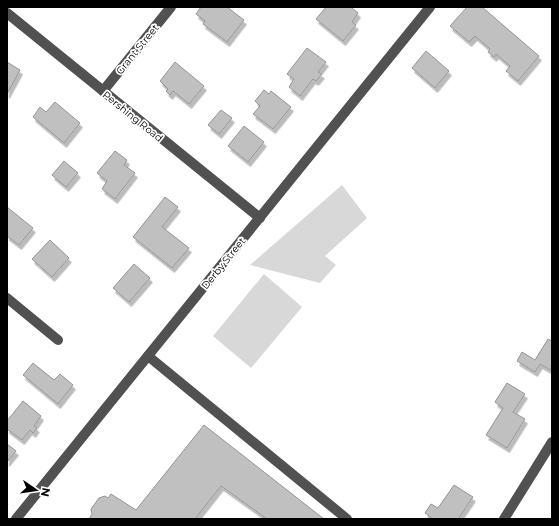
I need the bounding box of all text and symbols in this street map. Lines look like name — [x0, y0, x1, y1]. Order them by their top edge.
street label: Grant Street — [113, 22, 162, 77]
street label: Pershing Road — [100, 88, 165, 145]
street label: Derby Street — [198, 235, 248, 292]
north arrow — [16, 470, 56, 510]
text: N — [38, 486, 54, 498]

